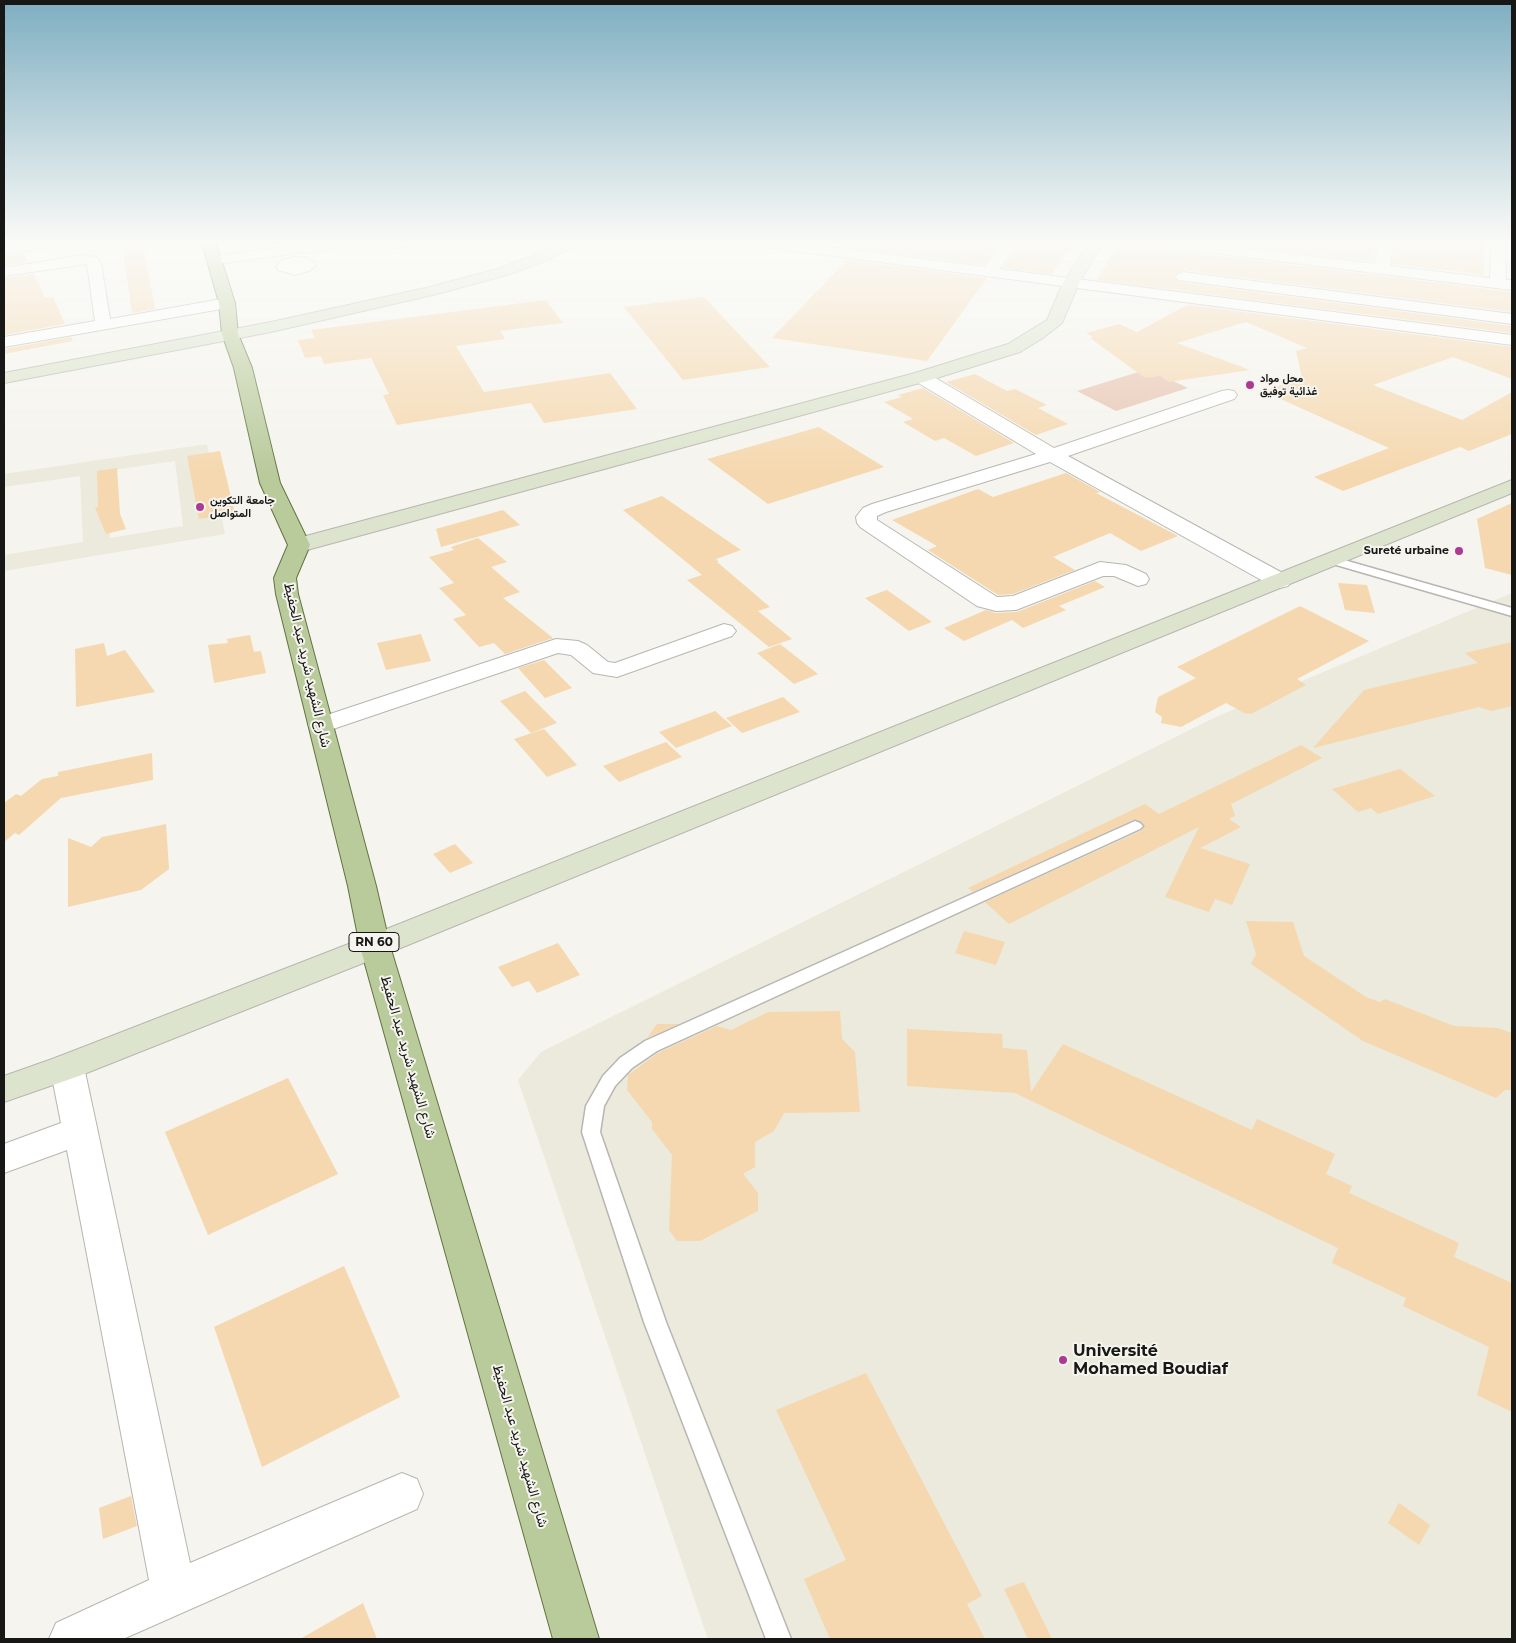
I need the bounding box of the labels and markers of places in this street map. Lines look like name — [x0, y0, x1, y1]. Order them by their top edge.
place label: محل مواد غذائية توفيق — [1260, 372, 1317, 398]
marker: محل مواد غذائية توفيق — [1244, 379, 1256, 391]
place label: جامعة التكوين المتواصل — [210, 494, 275, 520]
marker: جامعة التكوين المتواصل — [194, 501, 206, 513]
place label: Sureté urbaine — [1364, 544, 1449, 558]
marker: Sureté urbaine — [1453, 545, 1465, 557]
place label: Université Mohamed Boudiaf — [1073, 1341, 1228, 1379]
marker: Université Mohamed Boudiaf — [1057, 1354, 1069, 1366]

